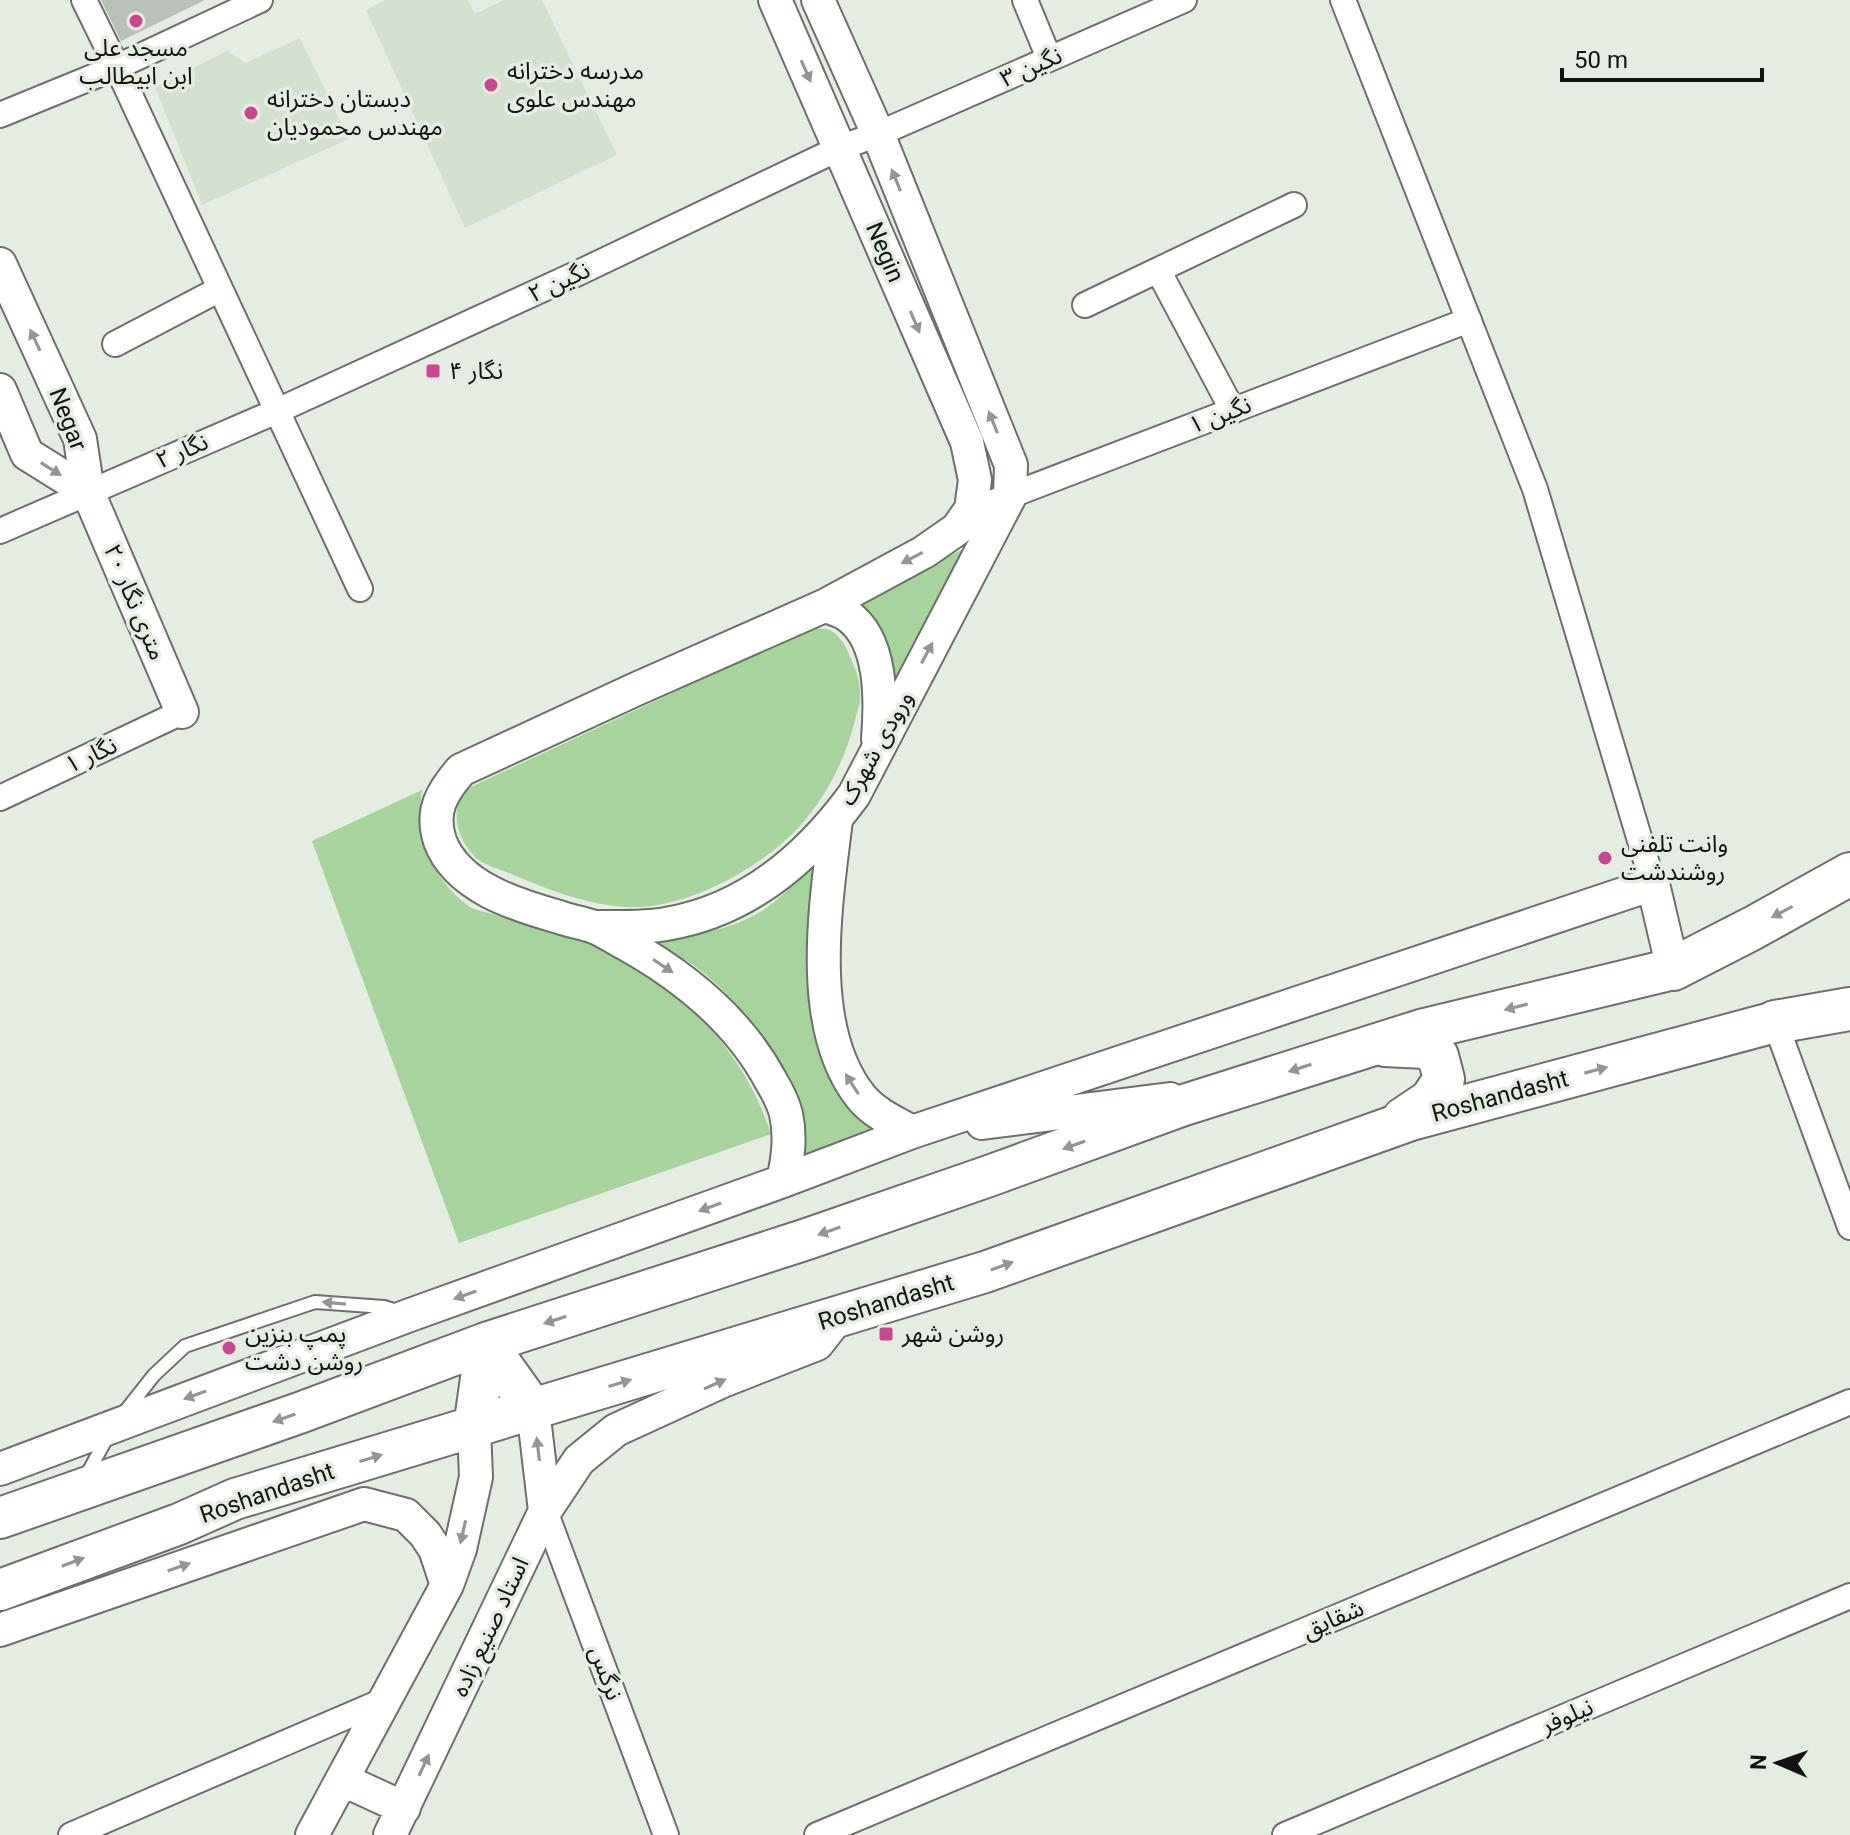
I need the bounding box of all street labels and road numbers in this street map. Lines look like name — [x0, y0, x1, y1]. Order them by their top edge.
street label: نگین ۳ — [996, 41, 1066, 93]
street label: Negin — [860, 218, 910, 286]
street label: نگین ۲ — [524, 256, 594, 308]
street label: Negar — [43, 384, 93, 454]
street label: نگین ۱ — [1185, 390, 1255, 440]
street label: نگار ۲ — [152, 428, 212, 474]
street label: ۲۰ متری نگار — [98, 540, 172, 664]
street label: ورودی شهرک — [833, 686, 919, 810]
street label: نگار ۱ — [61, 731, 121, 779]
street label: Roshandasht — [1429, 1064, 1572, 1128]
street label: Roshandasht — [815, 1268, 957, 1336]
street label: Roshandasht — [196, 1457, 338, 1529]
street label: استاد صنیع زاده — [446, 1553, 537, 1702]
street label: شقایق — [1298, 1594, 1368, 1645]
street label: نرگس — [583, 1642, 629, 1704]
street label: نیلوفر — [1536, 1693, 1597, 1740]

